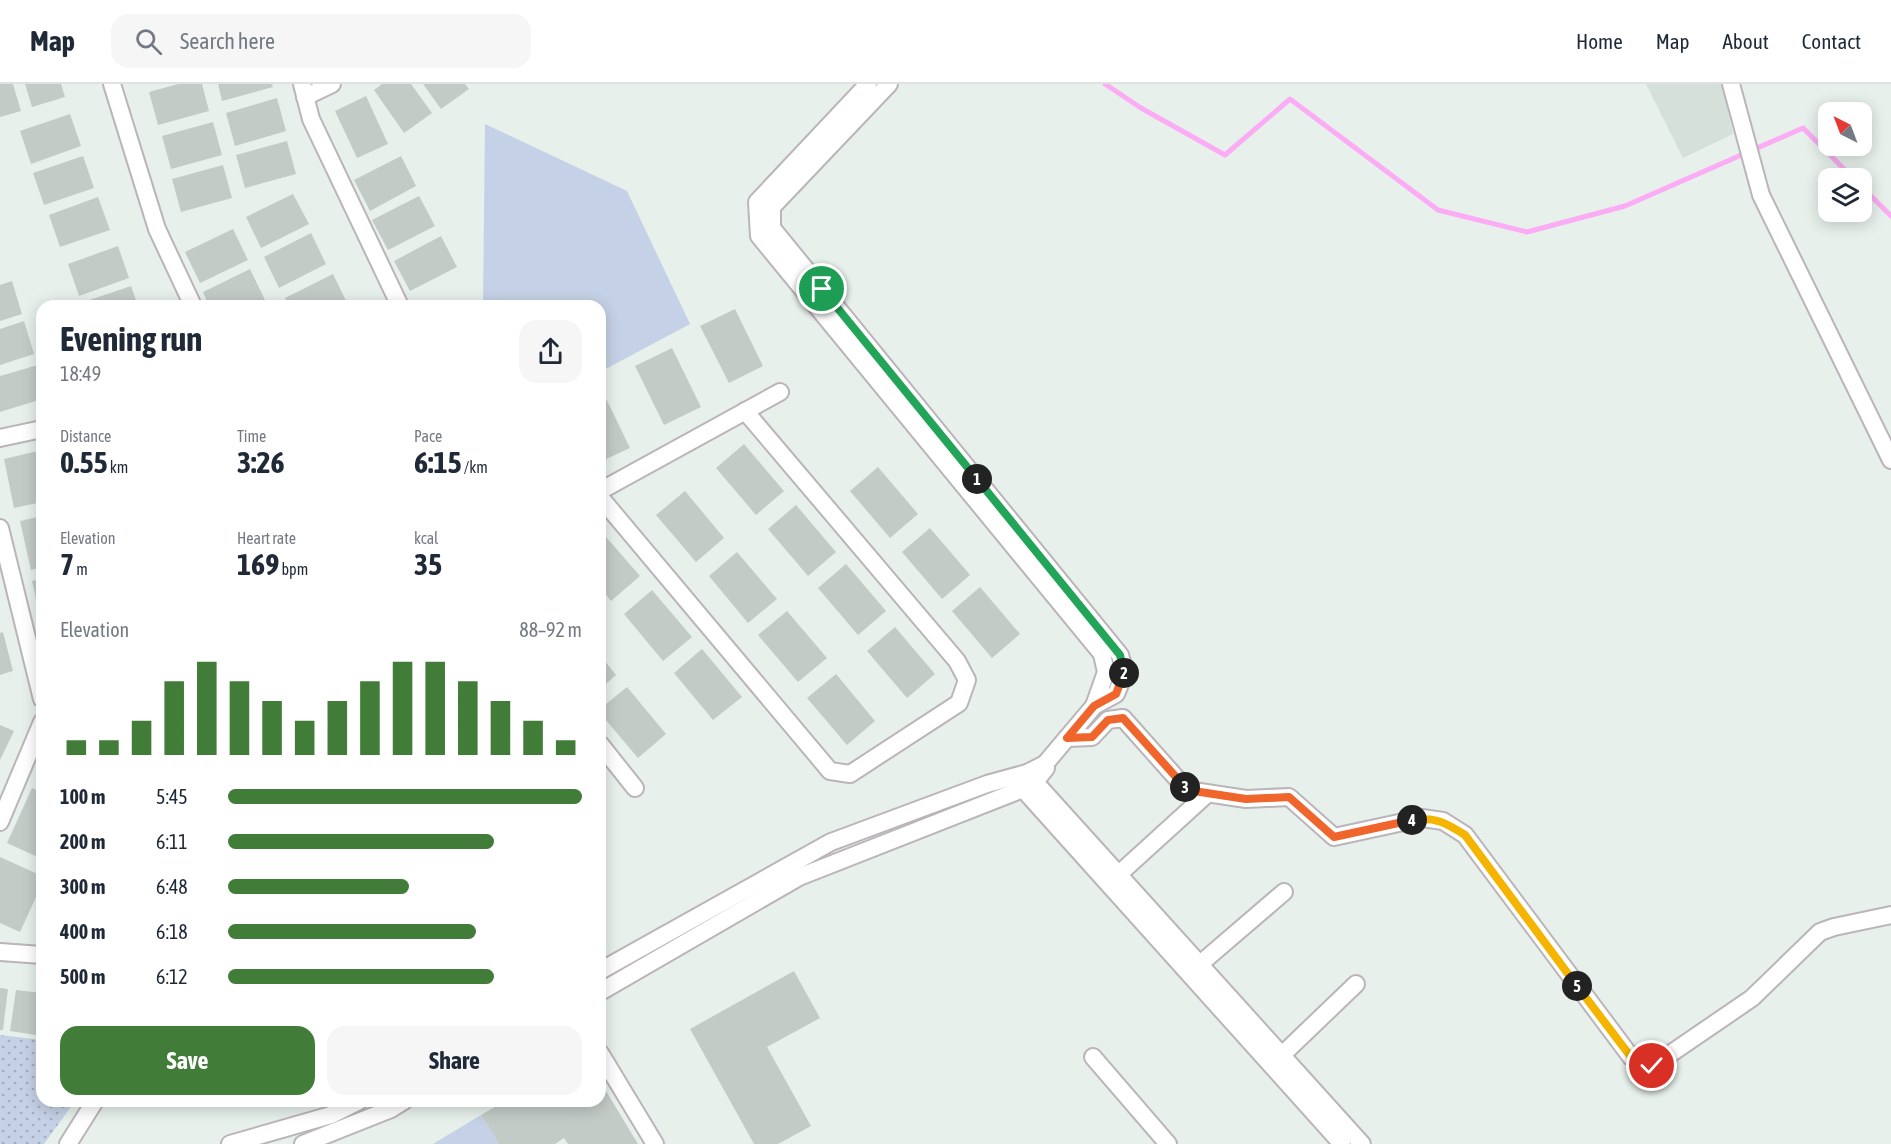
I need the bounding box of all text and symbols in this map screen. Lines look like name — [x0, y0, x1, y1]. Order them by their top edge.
search box — [111, 14, 531, 68]
text: Map — [30, 25, 75, 57]
icon: search — [132, 25, 165, 58]
text: Search here — [180, 28, 275, 54]
text: Home — [1576, 29, 1623, 53]
text: Map — [1656, 29, 1690, 53]
text: About — [1723, 29, 1769, 53]
text: Contact — [1802, 29, 1861, 53]
north arrow — [1818, 102, 1872, 156]
map controls — [1818, 102, 1872, 222]
button: layers — [1818, 168, 1872, 222]
pin — [796, 263, 847, 314]
icon: arrive — [805, 272, 838, 305]
text: Evening run — [60, 320, 202, 358]
button: share — [519, 320, 582, 383]
text: 18:49 — [60, 362, 101, 385]
text: Distance — [60, 427, 111, 445]
text: Time — [237, 427, 266, 445]
text: Pace — [414, 427, 442, 445]
text: 0.55 — [60, 445, 108, 479]
text: 3:26 — [237, 445, 285, 479]
text: 6:15 — [414, 445, 462, 479]
text: km — [108, 458, 128, 476]
text: /km — [462, 458, 488, 476]
pin: 1 — [962, 464, 992, 494]
text: 1 — [973, 470, 981, 488]
text: Elevation — [60, 529, 115, 547]
text: Heart rate — [237, 529, 296, 547]
text: kcal — [414, 529, 438, 547]
text: 7 — [60, 547, 74, 581]
text: 169 — [237, 547, 279, 581]
text: 35 — [414, 547, 442, 581]
text: m — [74, 560, 88, 578]
text: bpm — [279, 560, 308, 578]
text: Elevation — [60, 618, 129, 641]
text: 88–92 m — [519, 618, 582, 641]
pin: 2 — [1109, 658, 1139, 688]
text: 2 — [1120, 664, 1128, 682]
pin: 3 — [1170, 772, 1200, 802]
text: 3 — [1181, 778, 1189, 796]
text: 100 m — [60, 785, 105, 808]
text: 5:45 — [156, 785, 188, 808]
pin: 4 — [1397, 805, 1427, 835]
text: 4 — [1408, 811, 1416, 829]
text: 200 m — [60, 830, 105, 853]
text: 6:11 — [156, 830, 188, 853]
text: 300 m — [60, 875, 105, 898]
text: 6:48 — [156, 875, 188, 898]
text: 400 m — [60, 920, 105, 943]
text: 6:18 — [156, 920, 188, 943]
text: 500 m — [60, 965, 105, 988]
text: 6:12 — [156, 965, 188, 988]
pin: 5 — [1562, 971, 1592, 1001]
text: 5 — [1573, 977, 1581, 995]
button: Save — [60, 1026, 315, 1095]
button: Share — [327, 1026, 582, 1095]
pin — [1626, 1040, 1677, 1091]
icon: check — [1635, 1049, 1668, 1082]

